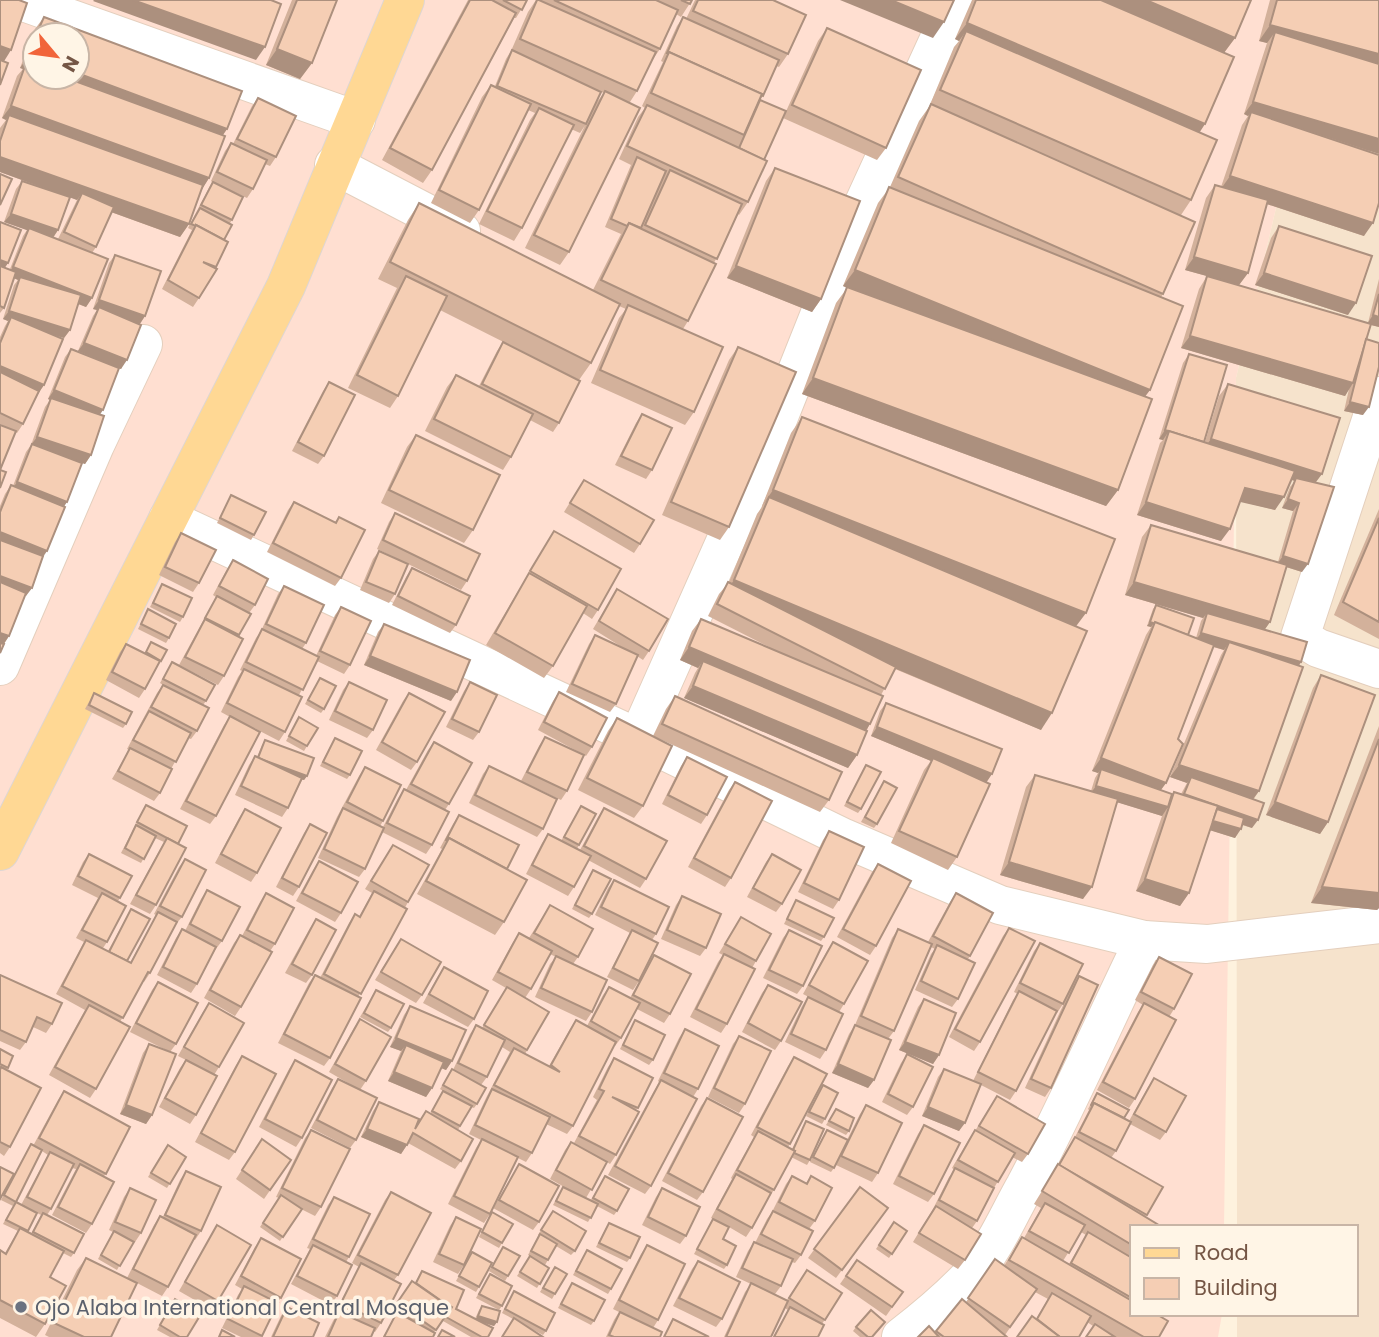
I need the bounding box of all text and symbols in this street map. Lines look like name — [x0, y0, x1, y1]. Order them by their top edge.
north arrow — [21, 21, 91, 91]
text: N — [55, 51, 86, 77]
legend — [1130, 1225, 1358, 1316]
text: Road — [1194, 1238, 1249, 1267]
text: Building — [1194, 1273, 1278, 1302]
place label: Ojo Alaba International Central Mosque — [35, 1293, 449, 1322]
marker: Ojo Alaba International Central Mosque — [13, 1299, 29, 1315]

